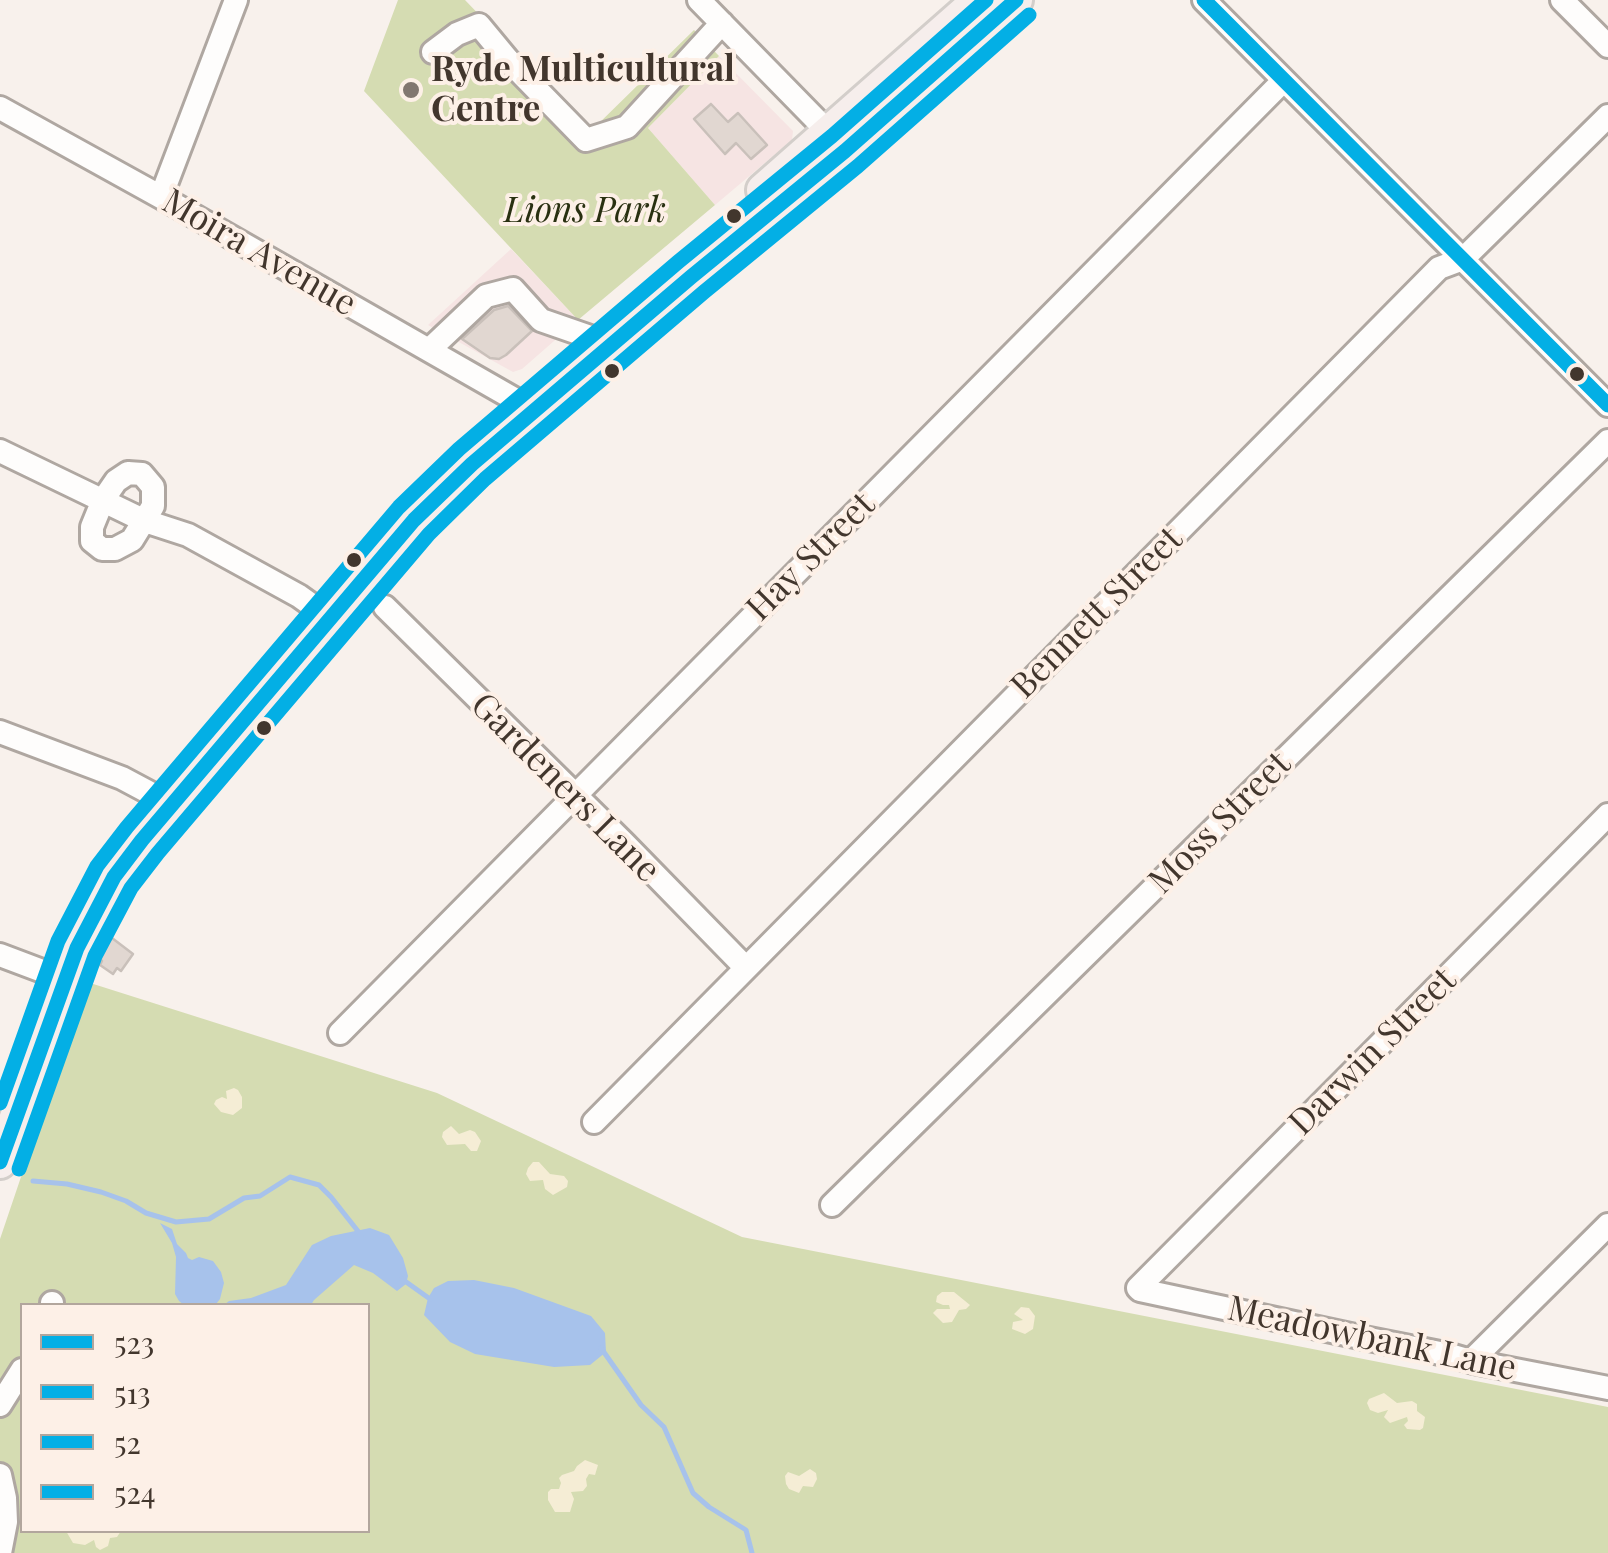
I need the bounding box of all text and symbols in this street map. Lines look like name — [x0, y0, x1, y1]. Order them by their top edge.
place label: Ryde Multicultural Centre — [431, 49, 735, 131]
marker: Ryde Multicultural Centre — [400, 79, 422, 101]
street label: Moira Avenue — [155, 181, 363, 325]
park label: Lions Park — [504, 190, 666, 232]
unlabelled marker — [724, 206, 744, 226]
unlabelled marker — [602, 361, 622, 381]
unlabelled marker — [1567, 364, 1587, 384]
street label: Hay Street — [738, 484, 884, 630]
street label: Bennett Street — [1003, 519, 1191, 707]
unlabelled marker — [344, 550, 364, 570]
street label: Gardeners Lane — [462, 685, 668, 891]
unlabelled marker — [254, 718, 274, 738]
street label: Moss Street — [1140, 743, 1300, 903]
street label: Darwin Street — [1281, 960, 1465, 1144]
street label: Meadowbank Lane — [1224, 1288, 1520, 1390]
legend — [20, 1303, 370, 1533]
text: 523 — [114, 1322, 154, 1362]
text: 513 — [114, 1372, 151, 1412]
text: 52 — [114, 1422, 141, 1462]
text: 524 — [114, 1472, 156, 1512]

